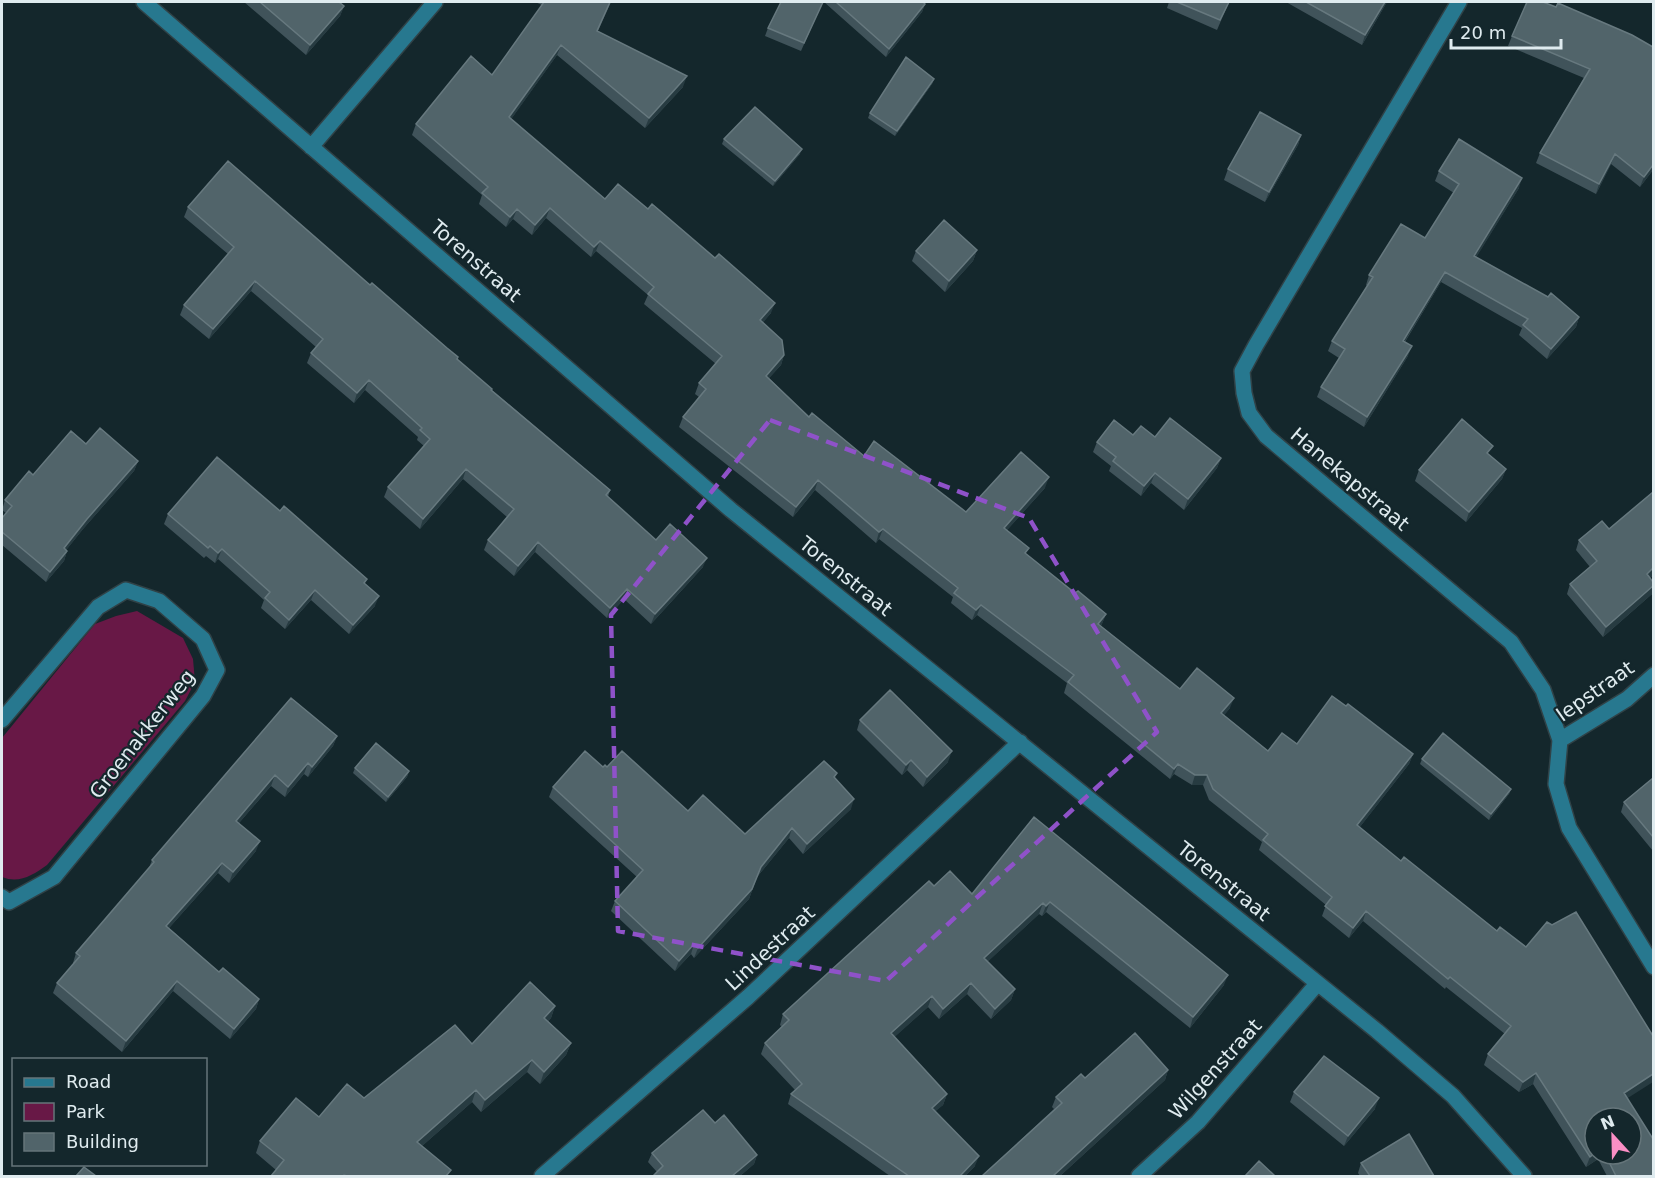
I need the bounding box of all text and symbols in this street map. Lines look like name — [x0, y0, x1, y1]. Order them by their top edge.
scale bar — [1451, 12, 1560, 50]
text: 20 m — [1460, 22, 1506, 43]
street label: Torenstraat — [425, 214, 527, 307]
street label: Hanekapstraat — [1286, 422, 1414, 536]
street label: Torenstraat — [794, 531, 897, 621]
street label: Iepstraat — [1551, 655, 1639, 727]
street label: Groenakkerweg — [84, 665, 200, 803]
street label: Torenstraat — [1172, 836, 1275, 926]
street label: Lindestraat — [720, 901, 820, 995]
street label: Wilgenstraat — [1164, 1014, 1266, 1124]
legend — [12, 1058, 207, 1166]
text: Road — [66, 1071, 111, 1092]
text: Park — [66, 1101, 105, 1122]
north arrow — [1583, 1106, 1643, 1166]
text: N — [1598, 1111, 1617, 1134]
text: Building — [66, 1131, 139, 1152]

